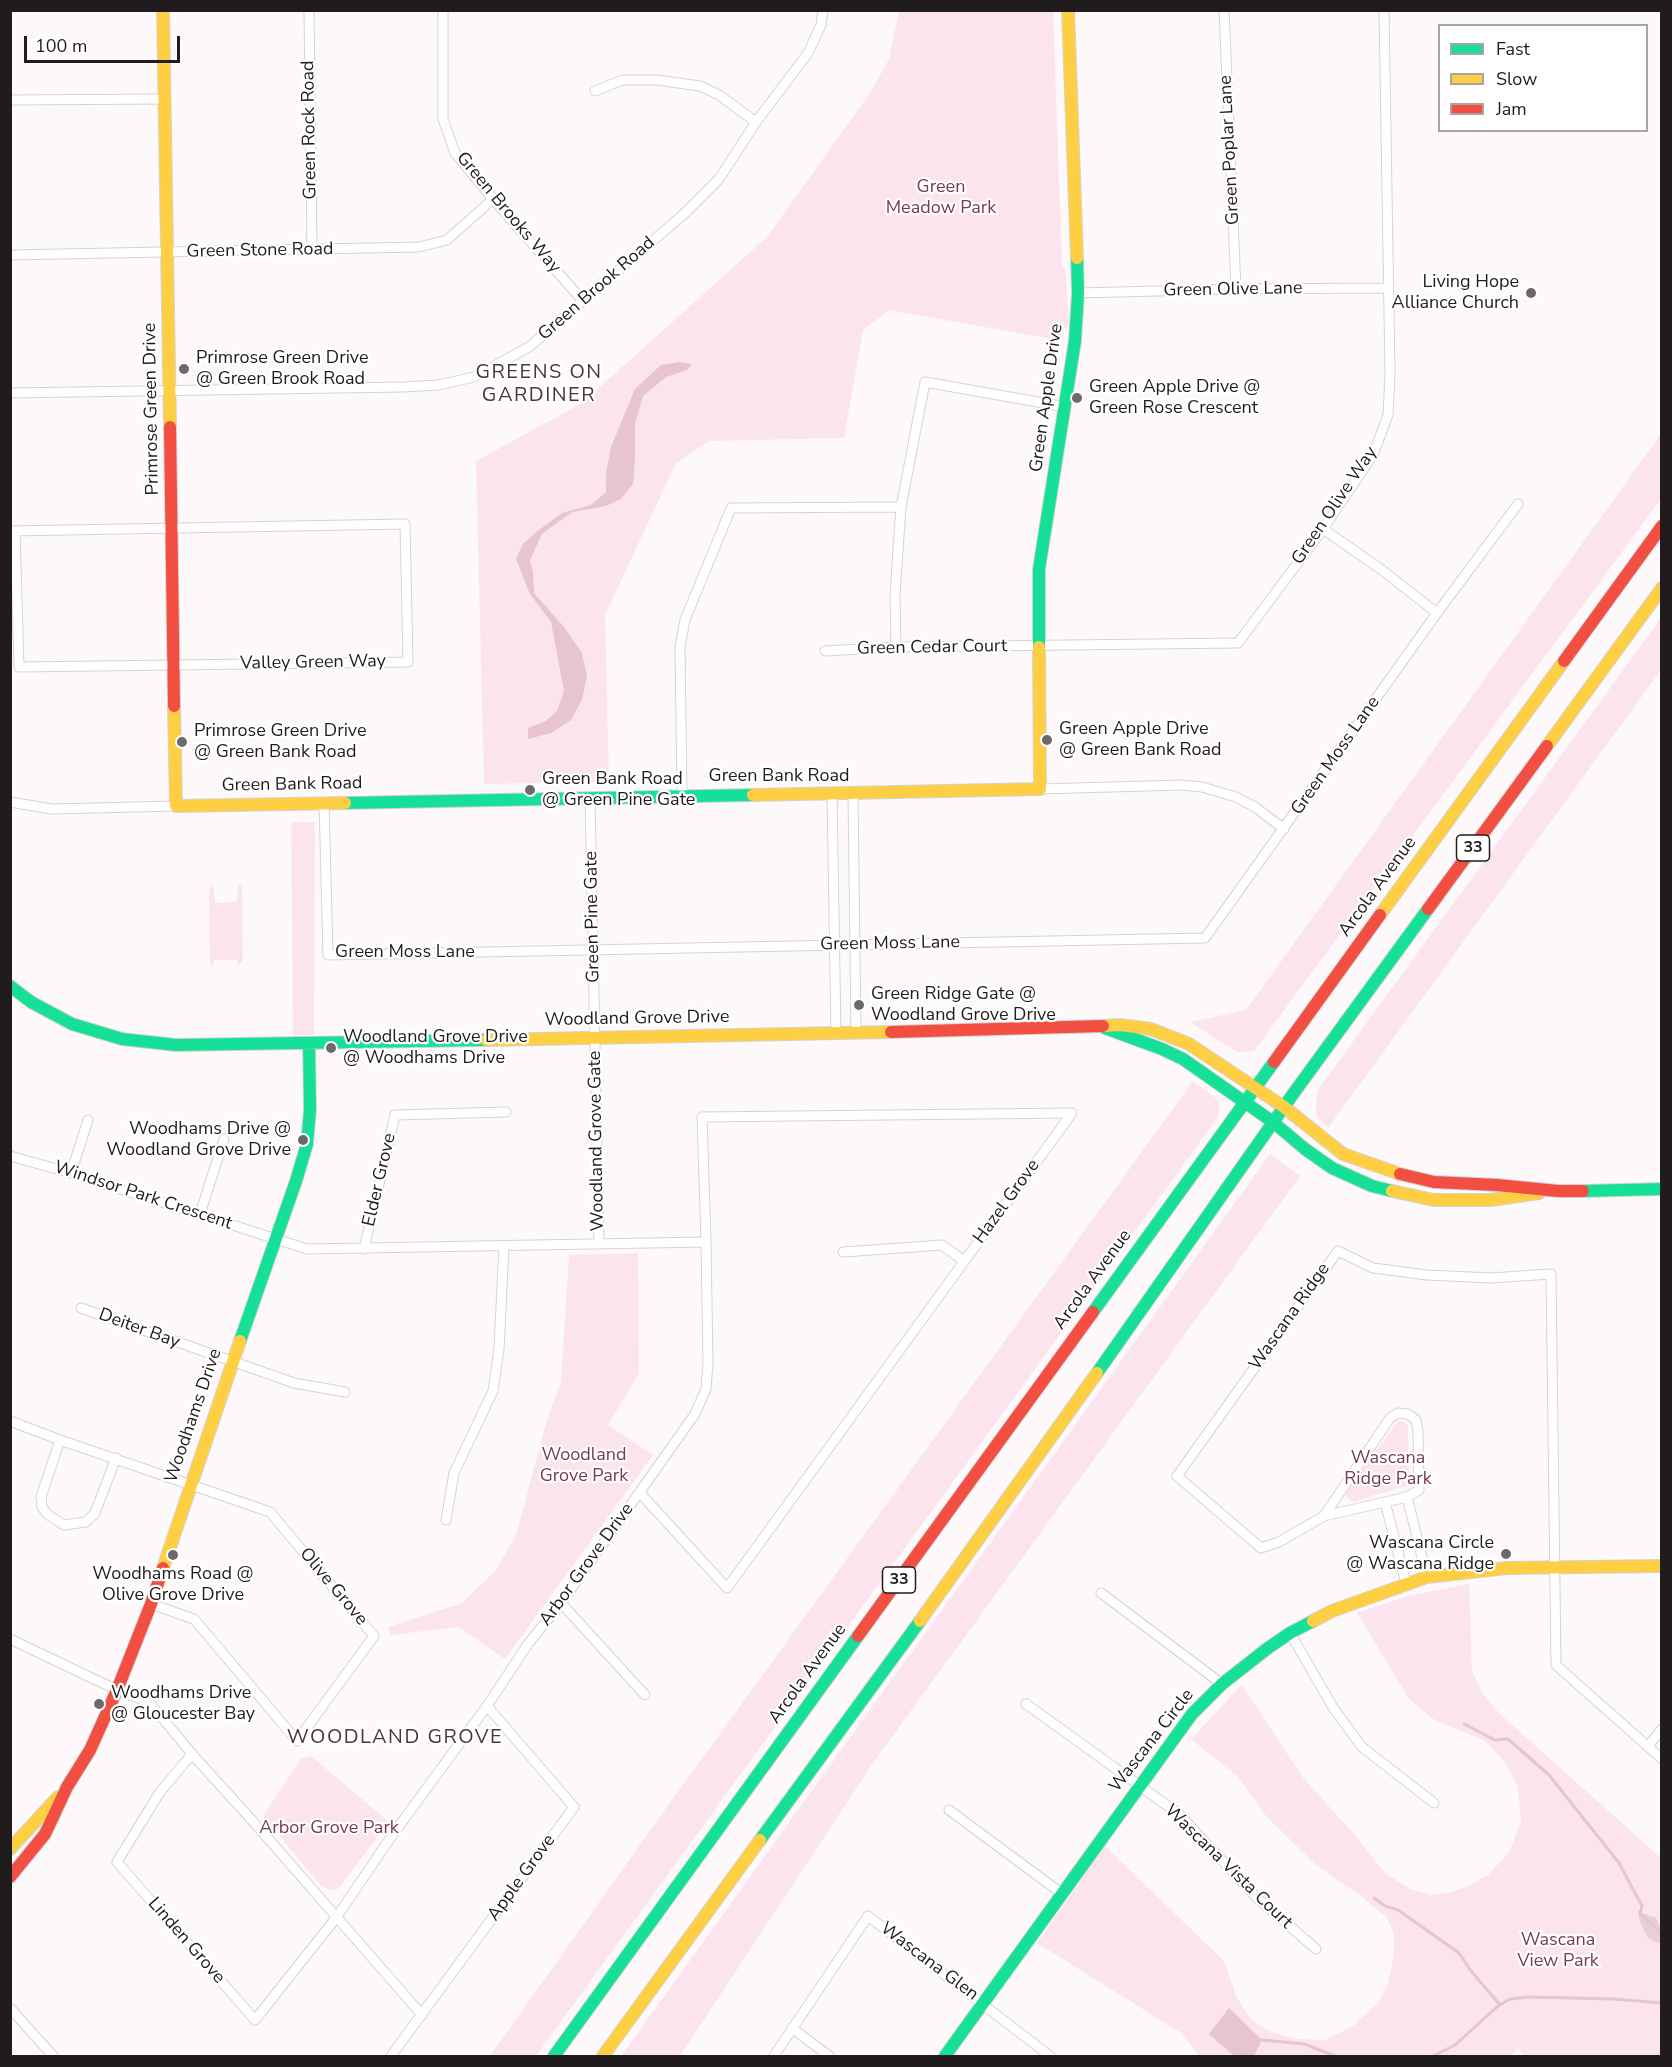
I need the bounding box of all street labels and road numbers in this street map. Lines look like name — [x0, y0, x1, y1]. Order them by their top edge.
street label: Green Rock Road — [298, 60, 322, 200]
street label: Green Poplar Lane — [1215, 75, 1245, 225]
street label: Green Brooks Way — [451, 148, 565, 278]
street label: Green Brook Road — [534, 232, 660, 346]
street label: Green Stone Road — [186, 239, 334, 263]
street label: Green Olive Lane — [1163, 278, 1303, 302]
street label: Green Apple Drive — [1026, 322, 1068, 474]
street label: Primrose Green Drive — [140, 323, 164, 495]
street label: Green Olive Way — [1288, 443, 1382, 569]
street label: Green Cedar Court — [857, 636, 1007, 660]
street label: Valley Green Way — [240, 651, 386, 675]
street label: Green Moss Lane — [1287, 693, 1385, 819]
street label: Green Bank Road — [709, 766, 849, 788]
street label: Green Bank Road — [221, 773, 363, 797]
street label: Arcola Avenue — [1334, 833, 1422, 941]
road number: 33 — [1456, 835, 1490, 861]
street label: Green Pine Gate — [581, 851, 605, 983]
street label: Green Moss Lane — [820, 932, 960, 956]
street label: Green Moss Lane — [335, 942, 475, 964]
street label: Woodland Grove Drive — [544, 1007, 730, 1031]
street label: Woodland Grove Gate — [585, 1051, 609, 1231]
street label: Elder Grove — [359, 1131, 401, 1229]
street label: Hazel Grove — [969, 1156, 1045, 1248]
street label: Windsor Park Crescent — [51, 1157, 235, 1235]
street label: Arcola Avenue — [1049, 1226, 1137, 1334]
street label: Wascana Ridge — [1245, 1259, 1335, 1375]
street label: Deiter Bay — [95, 1304, 183, 1354]
street label: Woodhams Drive — [161, 1346, 227, 1486]
street label: Arbor Grove Drive — [535, 1499, 639, 1631]
street label: Olive Grove — [294, 1544, 372, 1630]
road number: 33 — [882, 1567, 916, 1593]
street label: Arcola Avenue — [764, 1620, 852, 1728]
street label: Wascana Circle — [1105, 1685, 1199, 1797]
street label: Wascana Vista Court — [1159, 1800, 1297, 1934]
street label: Apple Grove — [483, 1831, 561, 1925]
street label: Linden Grove — [143, 1894, 229, 1988]
street label: Wascana Glen — [876, 1918, 982, 2006]

